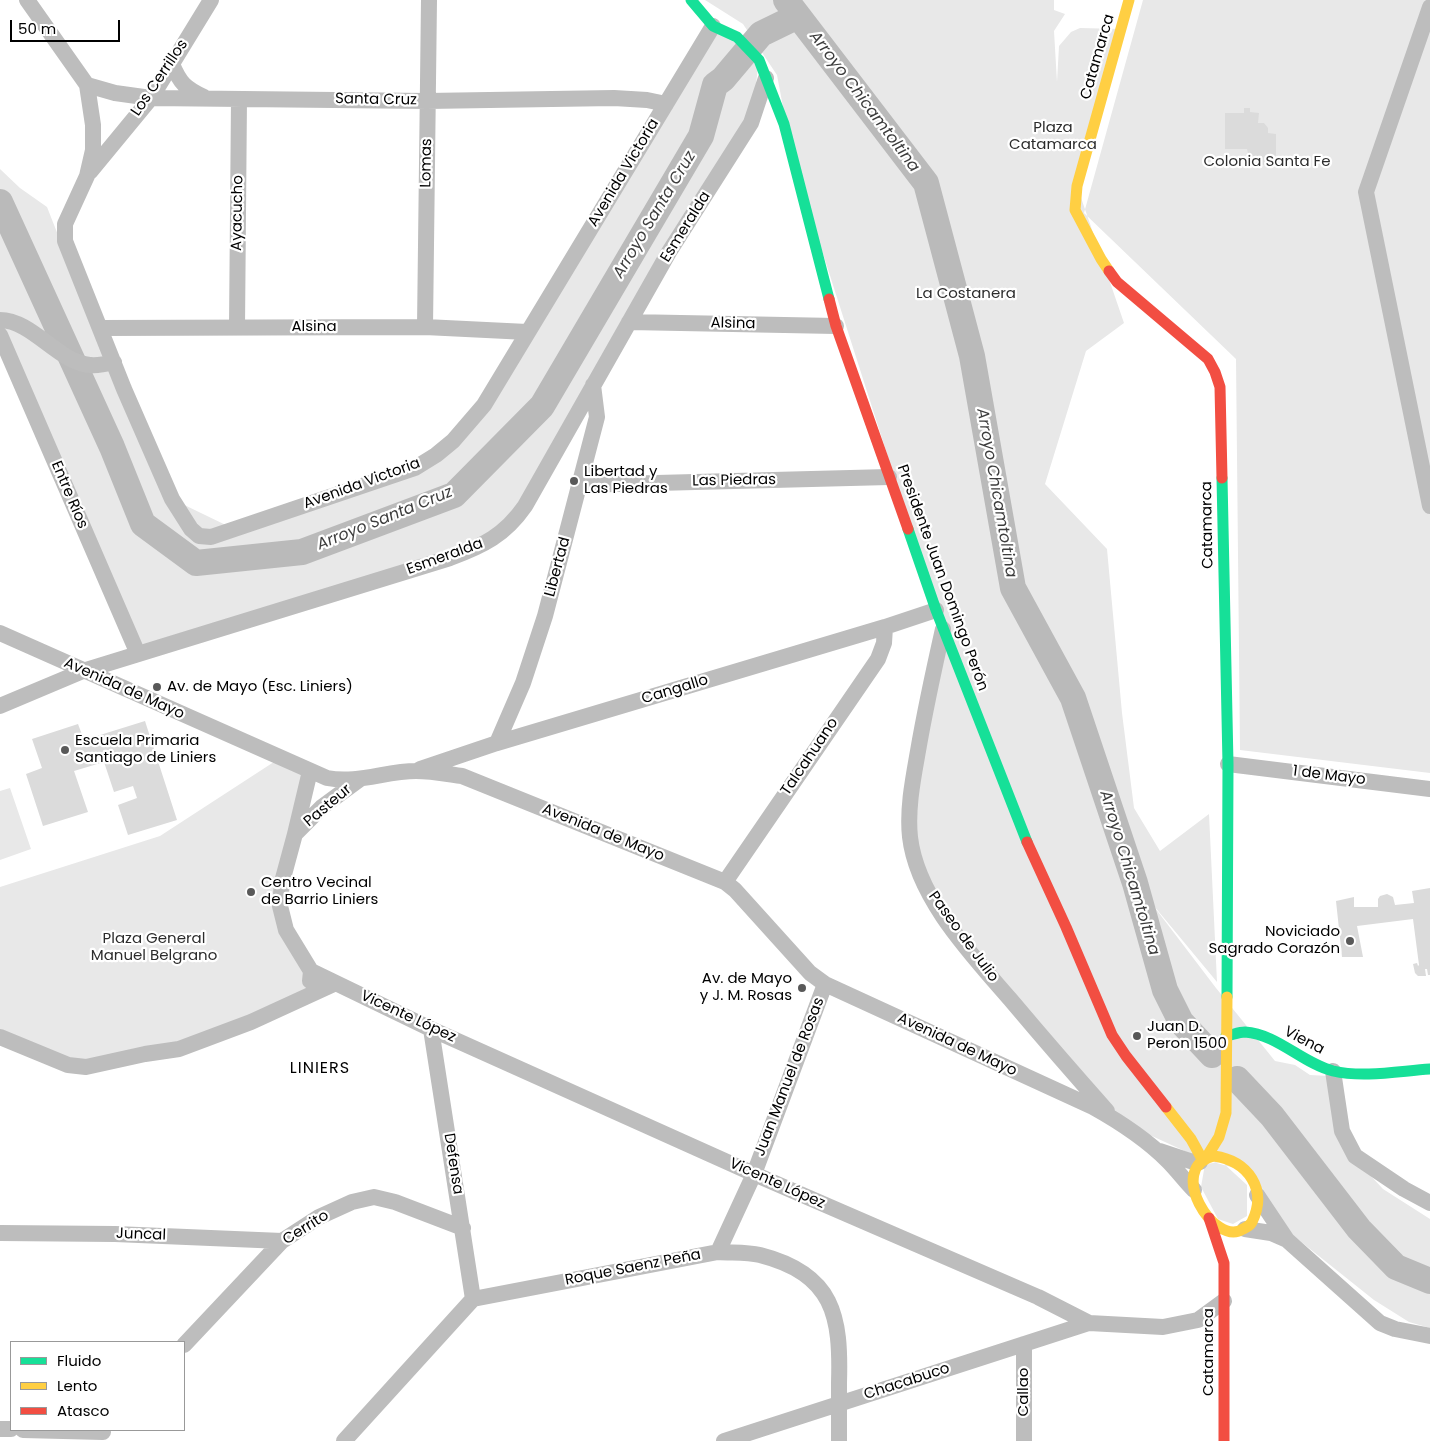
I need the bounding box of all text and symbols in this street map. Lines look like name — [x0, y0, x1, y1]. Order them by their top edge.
scale bar — [12, 10, 122, 42]
street label: Catamarca — [1077, 12, 1119, 102]
text: 50 m — [18, 18, 56, 39]
water label: Arroyo Chicamtoltina — [805, 28, 923, 176]
street label: Los Cerrillos — [128, 36, 192, 120]
street label: Santa Cruz — [335, 90, 417, 110]
street label: Avenida Victoria — [585, 116, 663, 230]
park label: Plaza Catamarca — [1009, 119, 1097, 154]
street label: Lomas — [418, 138, 436, 188]
water label: Arroyo Santa Cruz — [610, 148, 700, 282]
park label: Colonia Santa Fe — [1204, 153, 1330, 171]
street label: Ayacucho — [228, 175, 248, 251]
street label: Esmeralda — [657, 188, 715, 266]
park label: La Costanera — [916, 285, 1016, 303]
street label: Alsina — [710, 315, 756, 333]
street label: Alsina — [291, 318, 337, 336]
water label: Arroyo Chicamtoltina — [972, 407, 1020, 579]
street label: Avenida Victoria — [301, 455, 423, 513]
street label: Entre Ríos — [47, 458, 91, 532]
street label: Presidente Juan Domingo Perón — [893, 462, 991, 694]
place label: Libertad y Las Piedras — [584, 463, 668, 498]
street label: Las Piedras — [692, 471, 776, 491]
marker: Libertad y Las Piedras — [568, 475, 580, 487]
street label: Catamarca — [1198, 481, 1218, 569]
water label: Arroyo Santa Cruz — [314, 483, 456, 555]
street label: Esmeralda — [404, 535, 486, 579]
street label: Libertad — [541, 535, 575, 599]
street label: Avenida de Mayo — [61, 654, 187, 724]
street label: Cangallo — [640, 671, 710, 709]
place label: Av. de Mayo (Esc. Liniers) — [167, 678, 353, 696]
marker: Av. de Mayo (Esc. Liniers) — [151, 681, 163, 693]
street label: Talcahuano — [777, 715, 843, 799]
place label: Escuela Primaria Santiago de Liniers — [75, 732, 216, 767]
marker: Escuela Primaria Santiago de Liniers — [59, 744, 71, 756]
street label: 1 de Mayo — [1292, 763, 1366, 789]
street label: Pasteur — [301, 781, 355, 831]
water label: Arroyo Chicamtoltina — [1095, 788, 1163, 958]
street label: Avenida de Mayo — [539, 800, 667, 866]
place label: Centro Vecinal de Barrio Liniers — [261, 874, 378, 909]
marker: Centro Vecinal de Barrio Liniers — [245, 886, 257, 898]
street label: Paseo de Julio — [924, 888, 1002, 986]
place label: Noviciado Sagrado Corazón — [1208, 923, 1340, 958]
park label: Plaza General Manuel Belgrano — [91, 930, 217, 965]
marker: Noviciado Sagrado Corazón — [1344, 935, 1356, 947]
place label: Av. de Mayo y J. M. Rosas — [700, 970, 792, 1005]
marker: Av. de Mayo y J. M. Rosas — [796, 982, 808, 994]
street label: Vicente López — [358, 987, 458, 1047]
street label: Juan Manuel de Rosas — [751, 995, 829, 1159]
street label: Avenida de Mayo — [894, 1009, 1020, 1081]
place label: Juan D. Peron 1500 — [1147, 1018, 1227, 1053]
street label: Viena — [1281, 1023, 1327, 1059]
marker: Juan D. Peron 1500 — [1131, 1030, 1143, 1042]
district label: LINIERS — [289, 1059, 351, 1079]
street label: Defensa — [439, 1132, 467, 1196]
street label: Vicente López — [726, 1155, 828, 1213]
street label: Cerrito — [280, 1207, 332, 1249]
street label: Juncal — [116, 1225, 166, 1245]
street label: Roque Saenz Peña — [563, 1246, 703, 1290]
street label: Catamarca — [1200, 1308, 1218, 1396]
legend — [10, 1341, 185, 1431]
text: Fluido — [57, 1350, 101, 1371]
street label: Chacabuco — [862, 1360, 952, 1404]
street label: Callao — [1015, 1368, 1033, 1416]
text: Lento — [57, 1375, 97, 1396]
text: Atasco — [57, 1400, 109, 1421]

